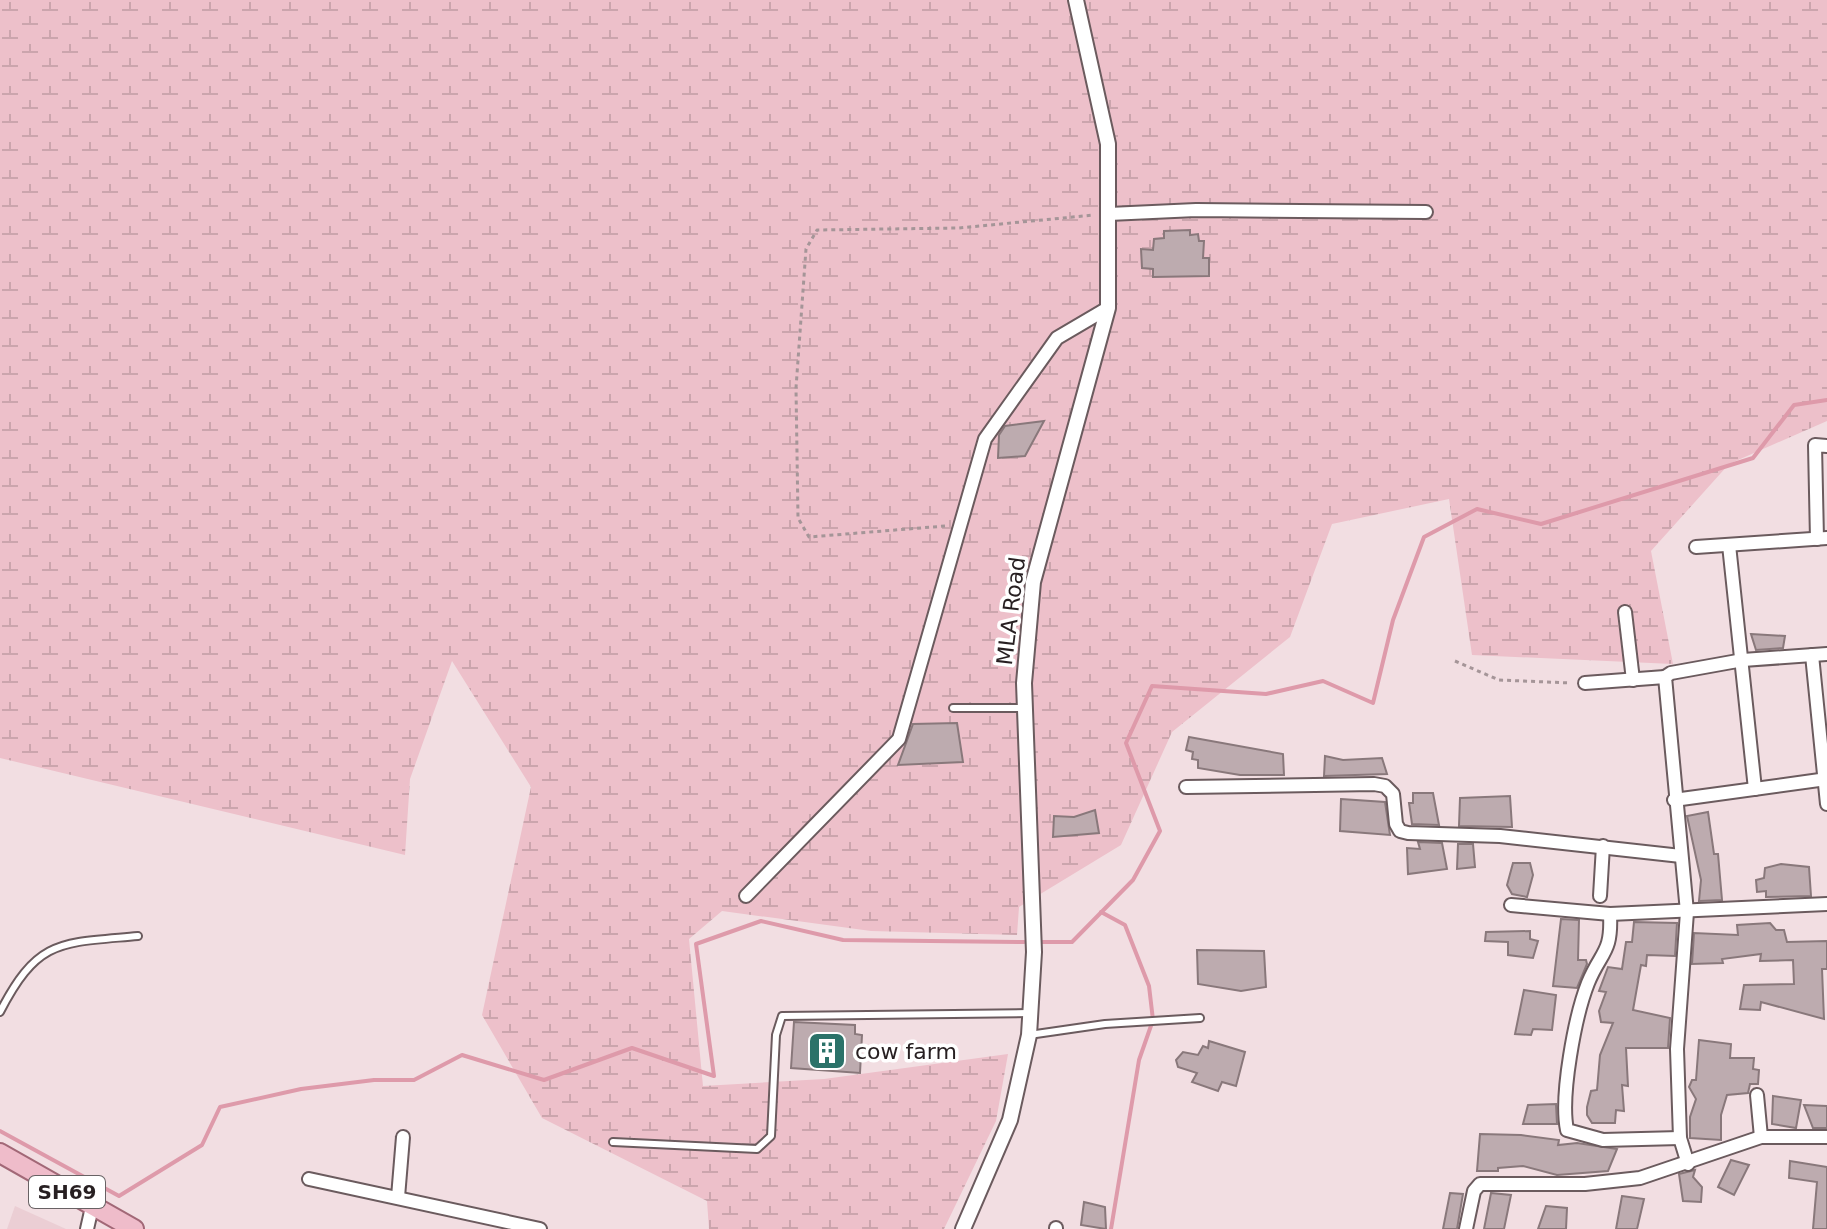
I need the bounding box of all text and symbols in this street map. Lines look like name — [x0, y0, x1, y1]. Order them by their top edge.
street label: MLA Road — [992, 555, 1030, 667]
building icon: cow farm — [806, 1030, 848, 1072]
place label: cow farm — [855, 1039, 957, 1064]
road number: SH69 — [29, 1176, 105, 1208]

